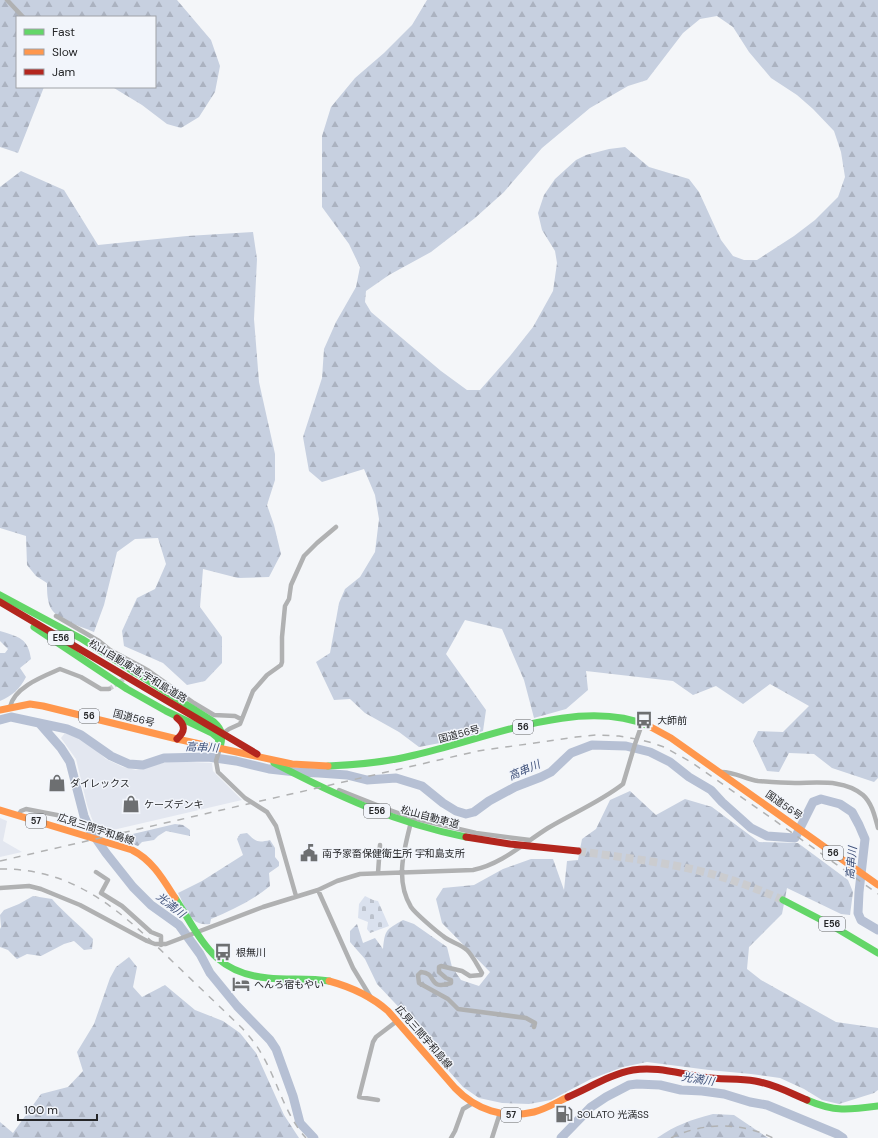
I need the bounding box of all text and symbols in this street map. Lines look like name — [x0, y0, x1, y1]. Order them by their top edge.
legend — [16, 16, 156, 88]
text: Fast — [52, 24, 75, 40]
text: Slow — [52, 44, 78, 60]
text: Jam — [52, 64, 75, 80]
road number: E56 — [48, 631, 74, 645]
street label: 松山自動車道;宇和島道路 — [87, 637, 189, 705]
street label: 国道56号 — [112, 707, 156, 729]
road number: 56 — [79, 709, 99, 723]
bus stop icon: 大師前 — [634, 710, 654, 730]
place label: 大師前 — [657, 714, 687, 727]
road number: 56 — [513, 720, 533, 734]
street label: 国道56号 — [437, 722, 481, 746]
water label: 高串川 — [185, 739, 220, 755]
water label: 高串川 — [506, 756, 543, 783]
shop icon: ダイレックス — [47, 773, 67, 793]
place label: ダイレックス — [70, 777, 130, 790]
street label: 国道56号 — [763, 788, 805, 822]
shop icon: ケーズデンキ — [121, 794, 141, 814]
place label: ケーズデンキ — [144, 798, 204, 811]
street label: 松山自動車道 — [399, 803, 461, 831]
road number: E56 — [364, 804, 390, 818]
street label: 広見三間宇和島線 — [56, 810, 136, 848]
road number: 57 — [26, 814, 46, 828]
public building icon: 南予家畜保健衛生所 宇和島支所 — [299, 843, 319, 863]
water label: 高串川 — [843, 845, 859, 880]
road number: 56 — [823, 846, 843, 860]
place label: 南予家畜保健衛生所 宇和島支所 — [322, 847, 465, 860]
water label: 光満川 — [154, 889, 189, 921]
road number: E56 — [819, 917, 845, 931]
bus stop icon: 根無川 — [213, 942, 233, 962]
place label: 根無川 — [236, 946, 266, 959]
hotel icon: へんろ宿もやい — [231, 974, 251, 994]
place label: へんろ宿もやい — [254, 978, 324, 991]
street label: 広見三間宇和島線 — [393, 1003, 455, 1071]
water label: 光満川 — [681, 1070, 716, 1089]
scale bar — [18, 1096, 97, 1122]
text: 100 m — [24, 1102, 58, 1118]
fuel station icon: SOLATO 光満SS — [554, 1104, 574, 1124]
road number: 57 — [501, 1108, 521, 1122]
place label: SOLATO 光満SS — [577, 1108, 649, 1121]

